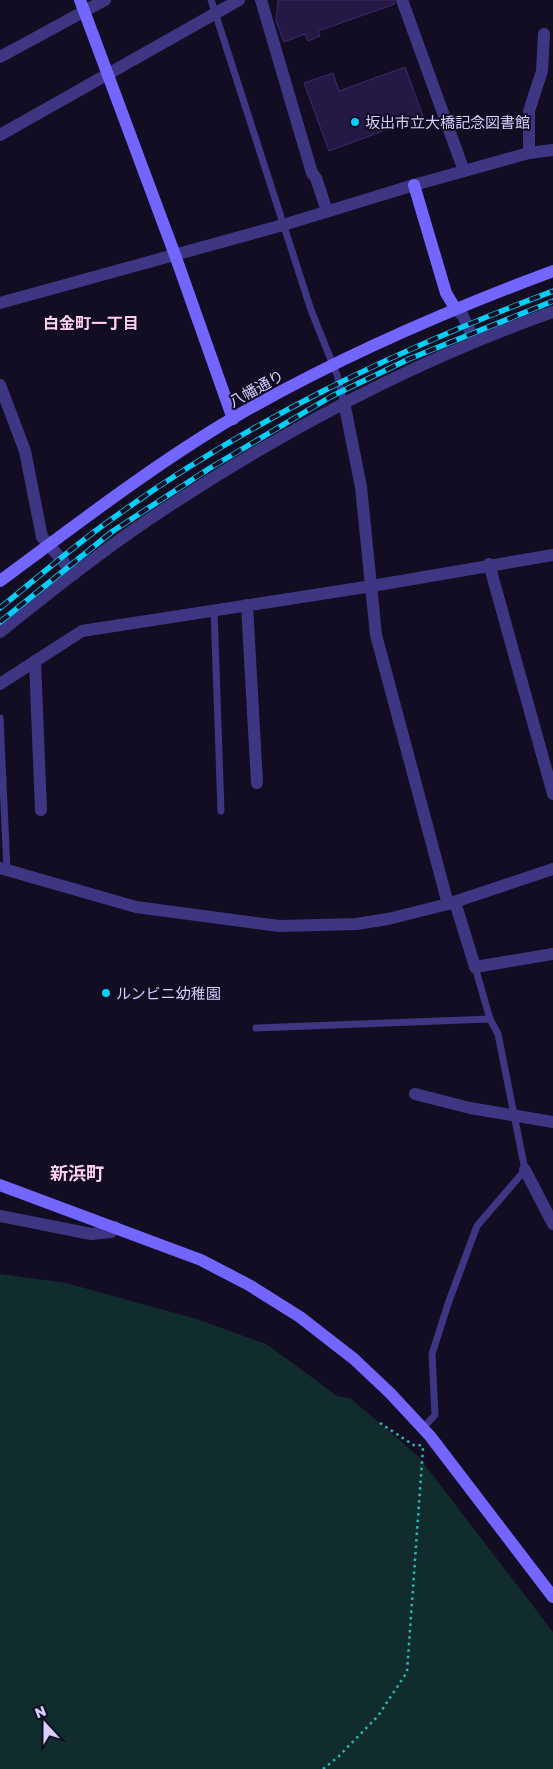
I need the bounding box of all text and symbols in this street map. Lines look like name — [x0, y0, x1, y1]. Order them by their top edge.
place label: 坂出市立大橋記念図書館 — [365, 113, 530, 131]
marker: 坂出市立大橋記念図書館 — [349, 116, 361, 128]
district label: 白金町一丁目 — [43, 313, 139, 333]
street label: 八幡通り — [225, 366, 287, 410]
place label: ルンビニ幼稚園 — [116, 984, 221, 1002]
marker: ルンビニ幼稚園 — [100, 987, 112, 999]
district label: 新浜町 — [50, 1162, 104, 1184]
north arrow — [20, 1699, 70, 1749]
text: N — [32, 1702, 48, 1721]

